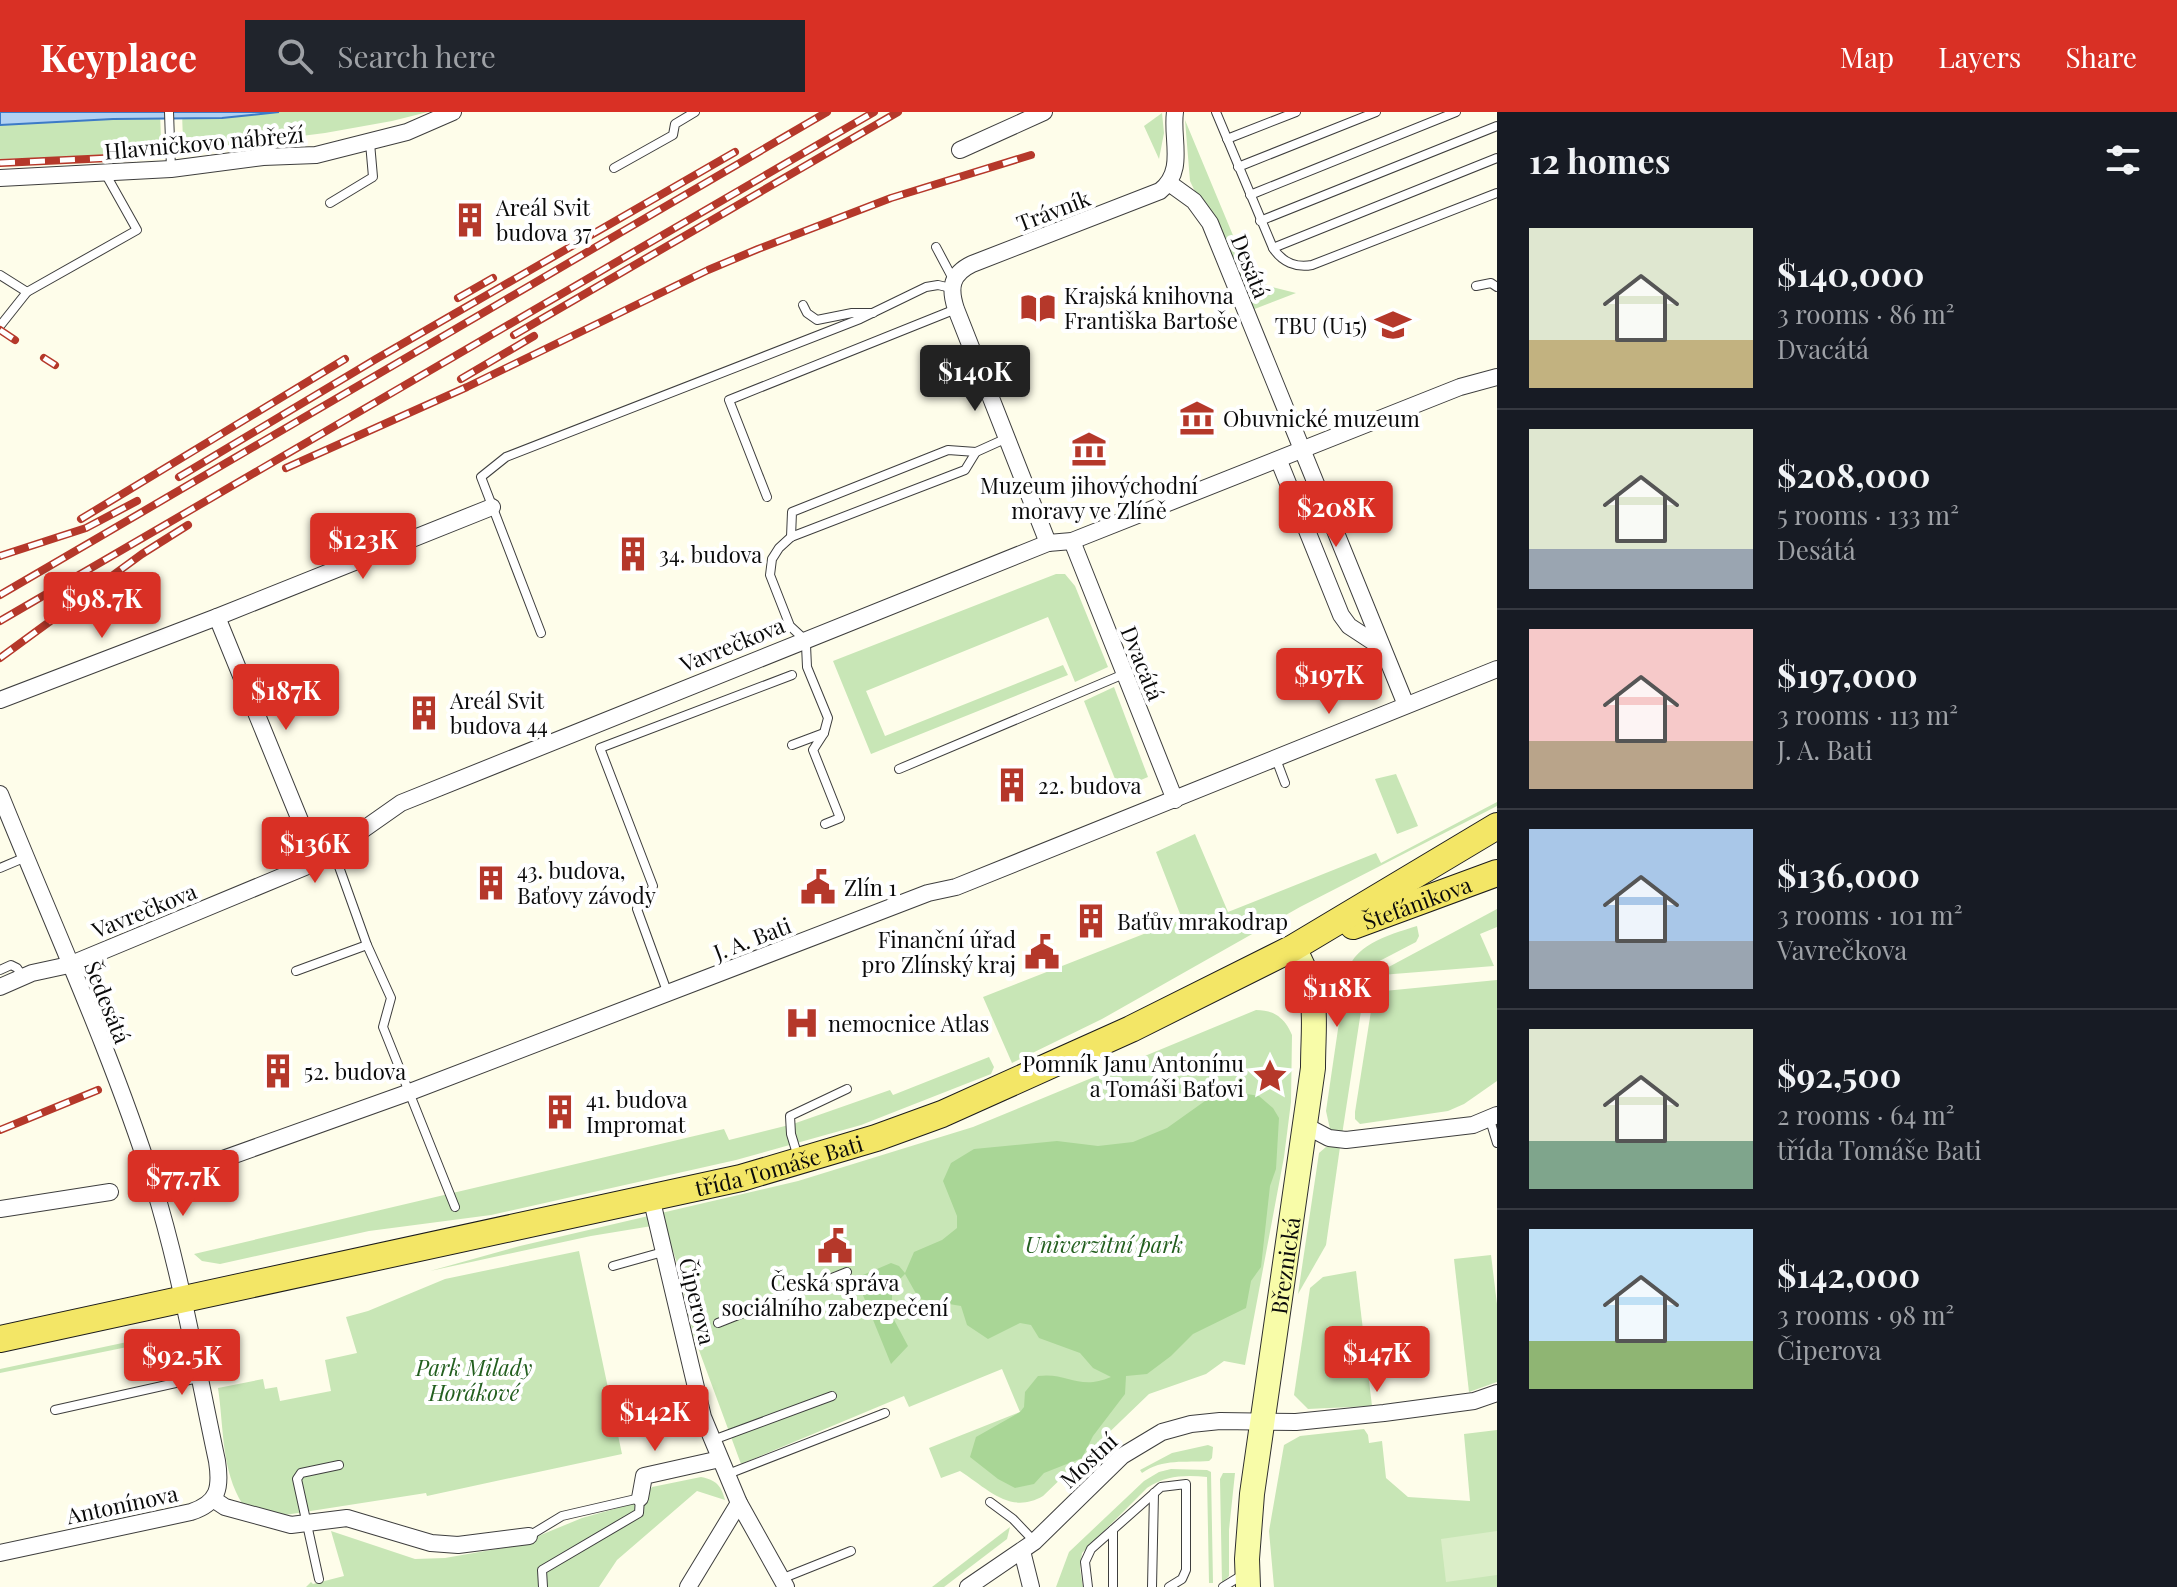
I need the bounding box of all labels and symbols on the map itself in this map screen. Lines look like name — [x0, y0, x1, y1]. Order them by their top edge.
street label: Hlavničkovo nábřeží — [103, 118, 305, 166]
street label: Trávník — [1012, 182, 1094, 238]
place label: Areál Svit budova 37 — [495, 192, 592, 247]
building icon: Areál Svit budova 37 — [451, 201, 489, 239]
street label: Desátá — [1225, 230, 1277, 303]
place label: Krajská knihovna Františka Bartoše — [1064, 280, 1238, 335]
library icon: Krajská knihovna Františka Bartoše — [1019, 289, 1057, 327]
school or university icon: TBU (U15) — [1374, 306, 1412, 344]
place label: TBU (U15) — [1275, 310, 1367, 340]
pin: $140K — [919, 345, 1031, 413]
museum icon: Obuvnické muzeum — [1178, 399, 1216, 437]
place label: Obuvnické muzeum — [1223, 403, 1420, 433]
museum icon: Muzeum jihovýchodní moravy ve Zlíně — [1070, 430, 1108, 468]
place label: Muzeum jihovýchodní moravy ve Zlíně — [980, 470, 1198, 525]
pin: $208K — [1280, 481, 1392, 549]
pin: $123K — [307, 513, 419, 581]
building icon: 34. budova — [614, 535, 652, 573]
place label: 34. budova — [659, 539, 762, 569]
pin: $98.7K — [37, 572, 167, 640]
street label: Vavrečkova — [674, 609, 789, 679]
street label: Dvacátá — [1115, 621, 1172, 705]
pin: $197K — [1273, 648, 1385, 716]
pin: $187K — [230, 664, 342, 732]
place label: Areál Svit budova 44 — [449, 685, 548, 740]
building icon: Areál Svit budova 44 — [405, 694, 443, 732]
building icon: 22. budova — [993, 766, 1031, 804]
place label: 22. budova — [1038, 770, 1142, 800]
pin: $136K — [259, 817, 371, 885]
place label: 43. budova, Baťovy závody — [517, 855, 656, 910]
building icon: 43. budova, Baťovy závody — [472, 864, 510, 902]
public building icon: Zlín 1 — [799, 868, 837, 906]
street label: Štefánikova — [1358, 869, 1475, 936]
place label: Zlín 1 — [844, 872, 897, 902]
street label: Vavrečkova — [86, 875, 201, 945]
building icon: Baťův mrakodrap — [1072, 902, 1110, 940]
place label: Baťův mrakodrap — [1117, 906, 1288, 936]
street label: J. A. Bati — [708, 910, 795, 967]
place label: Finanční úřad pro Zlínský kraj — [861, 924, 1016, 979]
public building icon: Finanční úřad pro Zlínský kraj — [1023, 933, 1061, 971]
street label: Šedesátá — [78, 956, 138, 1048]
pin: $118K — [1281, 961, 1393, 1029]
hospital icon: nemocnice Atlas — [783, 1004, 821, 1042]
place label: nemocnice Atlas — [828, 1008, 989, 1038]
place label: Pomník Janu Antonínu a Tomáši Baťovi — [1022, 1048, 1244, 1103]
building icon: 52. budova — [259, 1052, 297, 1090]
place label: 52. budova — [304, 1056, 406, 1086]
place icon: Pomník Janu Antonínu a Tomáši Baťovi — [1251, 1057, 1289, 1095]
place label: 41. budova Impromat — [586, 1084, 688, 1139]
building icon: 41. budova Impromat — [541, 1093, 579, 1131]
street label: třída Tomáše Bati — [692, 1128, 866, 1203]
pin: $77.7K — [118, 1150, 248, 1218]
street label: Březnická — [1263, 1215, 1306, 1316]
public building icon: Česká správa sociálního zabezpečení — [816, 1227, 854, 1265]
park label: Univerzitní park — [1025, 1229, 1183, 1259]
street label: Čiperova — [673, 1255, 723, 1348]
place label: Česká správa sociálního zabezpečení — [721, 1267, 949, 1322]
pin: $147K — [1321, 1326, 1433, 1394]
pin: $92.5K — [117, 1329, 247, 1397]
park label: Park Milady Horákové — [415, 1352, 533, 1407]
pin: $142K — [599, 1385, 711, 1453]
street label: Mostní — [1053, 1426, 1123, 1494]
street label: Antonínova — [63, 1478, 180, 1531]

